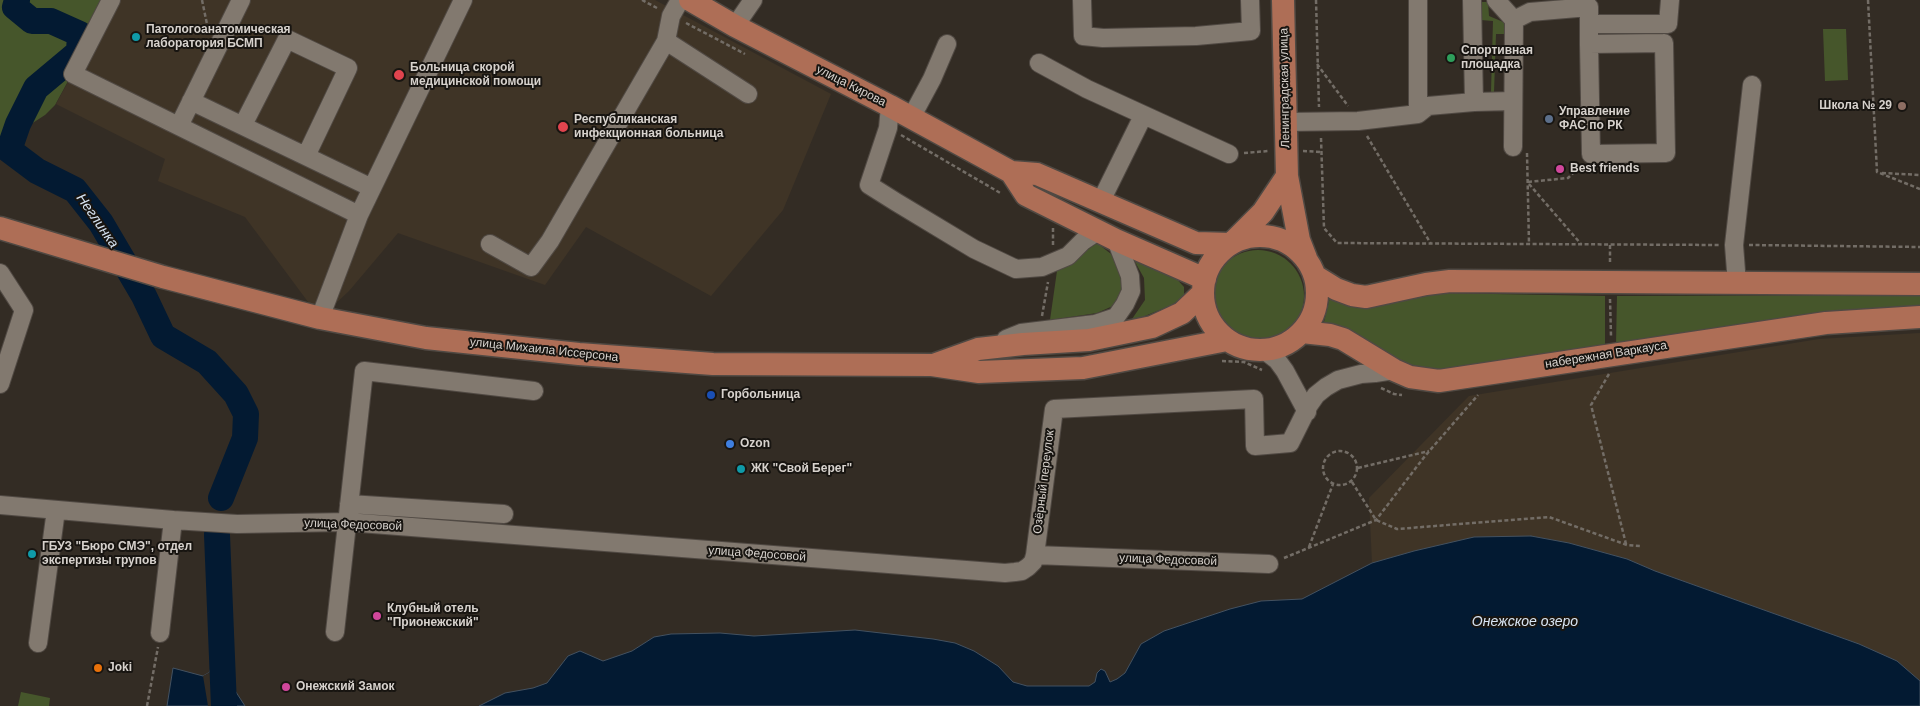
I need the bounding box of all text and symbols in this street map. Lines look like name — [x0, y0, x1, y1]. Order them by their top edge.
place label: Патологоанатомическая лаборатория БСМП — [146, 23, 291, 51]
street label: Ленинградская улица — [1277, 28, 1293, 148]
marker: Патологоанатомическая лаборатория БСМП — [130, 31, 142, 43]
place label: Спортивная площадка — [1461, 44, 1533, 72]
marker: Спортивная площадка — [1445, 52, 1457, 64]
place label: Больница скорой медицинской помощи — [410, 61, 541, 89]
street label: улица Кирова — [814, 62, 888, 110]
marker: Больница скорой медицинской помощи — [392, 68, 406, 82]
place label: Школа № 29 — [1819, 99, 1892, 113]
marker: Школа № 29 — [1896, 100, 1908, 112]
place label: Управление ФАС по РК — [1559, 105, 1630, 133]
place label: Республиканская инфекционная больница — [574, 113, 724, 141]
marker: Управление ФАС по РК — [1543, 113, 1555, 125]
marker: Республиканская инфекционная больница — [556, 120, 570, 134]
place label: Best friends — [1570, 162, 1639, 176]
marker: Best friends — [1554, 163, 1566, 175]
water label: Неглинка — [72, 191, 122, 251]
street label: улица Михаила Иссерсона — [469, 335, 619, 365]
street label: набережная Варкауса — [1544, 338, 1668, 372]
place label: Горбольница — [721, 388, 800, 402]
marker: Горбольница — [705, 389, 717, 401]
street label: Озёрный переулок — [1030, 429, 1058, 535]
place label: Ozon — [740, 437, 770, 451]
marker: Ozon — [724, 438, 736, 450]
place label: ЖК "Свой Берег" — [751, 462, 852, 476]
marker: ЖК "Свой Берег" — [735, 463, 747, 475]
street label: улица Федосовой — [304, 516, 402, 534]
place label: ГБУЗ "Бюро СМЭ", отдел экспертизы трупов — [42, 540, 192, 568]
street label: улица Федосовой — [708, 543, 806, 565]
marker: ГБУЗ "Бюро СМЭ", отдел экспертизы трупов — [26, 548, 38, 560]
street label: улица Федосовой — [1119, 551, 1217, 569]
place label: Клубный отель "Прионежский" — [387, 602, 479, 630]
marker: Клубный отель "Прионежский" — [371, 610, 383, 622]
water label: Онежское озеро — [1472, 614, 1578, 630]
place label: Joki — [108, 661, 132, 675]
marker: Joki — [92, 662, 104, 674]
place label: Онежский Замок — [296, 680, 394, 694]
marker: Онежский Замок — [280, 681, 292, 693]

